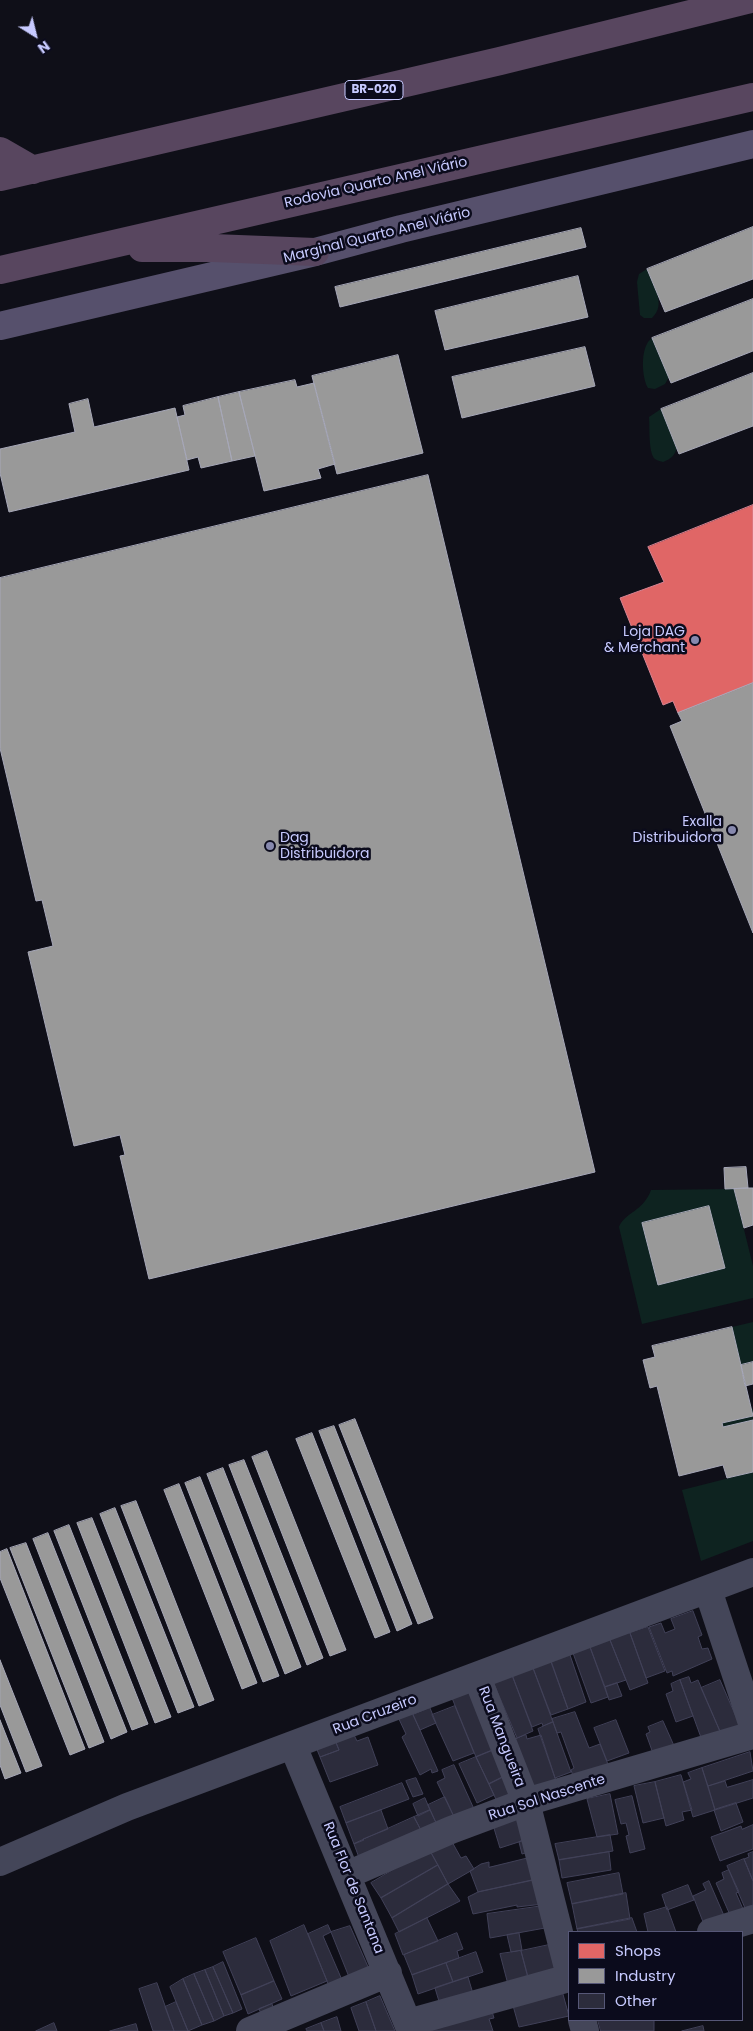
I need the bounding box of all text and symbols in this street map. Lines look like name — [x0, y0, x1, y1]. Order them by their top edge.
north arrow — [10, 10, 60, 60]
text: N — [34, 36, 54, 58]
road number: BR-020 — [345, 80, 403, 100]
street label: Rodovia Quarto Anel Viário — [283, 154, 469, 212]
street label: Marginal Quarto Anel Viário — [282, 205, 472, 267]
place label: Loja DAG & Merchant — [604, 624, 685, 656]
marker: Loja DAG & Merchant — [689, 634, 701, 646]
place label: Exalla Distribuidora — [633, 814, 722, 846]
marker: Exalla Distribuidora — [726, 824, 738, 836]
place label: Dag Distribuidora — [280, 830, 369, 862]
marker: Dag Distribuidora — [264, 840, 276, 852]
street label: Rua Mangueira — [474, 1684, 528, 1790]
street label: Rua Cruzeiro — [331, 1691, 419, 1739]
street label: Rua Sol Nascente — [487, 1771, 607, 1825]
street label: Rua Flor de Santana — [319, 1820, 387, 1956]
legend — [568, 1931, 743, 2021]
text: Shops — [615, 1940, 661, 1961]
text: Industry — [615, 1965, 675, 1986]
text: Other — [615, 1990, 657, 2011]

